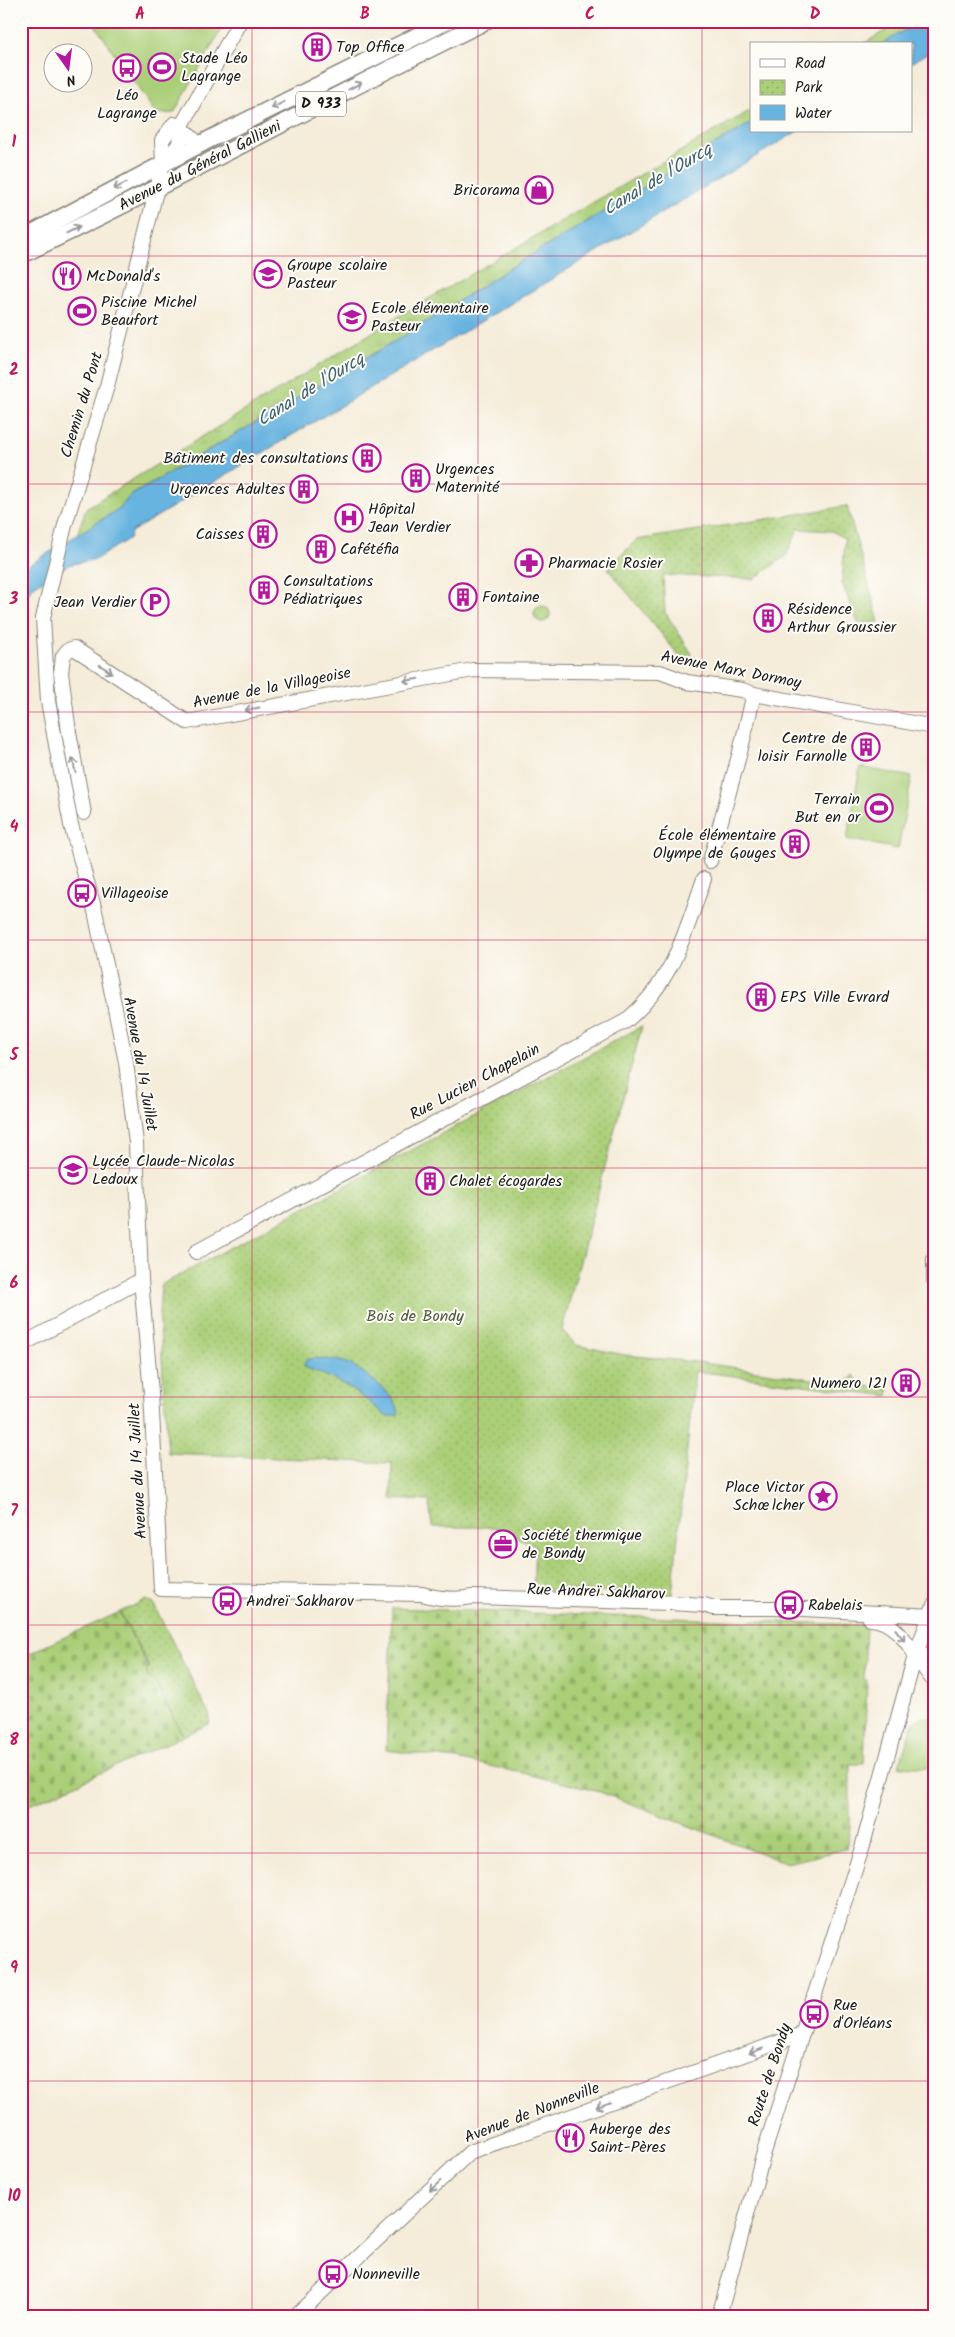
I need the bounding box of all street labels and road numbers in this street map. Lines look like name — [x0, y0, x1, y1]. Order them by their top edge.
road number: D 933 — [296, 92, 346, 116]
street label: Avenue du Général Gallieni — [114, 114, 287, 218]
street label: Chemin du Pont — [54, 348, 110, 461]
street label: Avenue Marx Dormoy — [659, 644, 804, 696]
street label: Avenue de la Villageoise — [191, 660, 353, 716]
street label: Avenue du 14 Juillet — [116, 995, 164, 1134]
street label: Rue Lucien Chapelain — [405, 1037, 545, 1127]
street label: Avenue du 14 Juillet — [122, 1402, 154, 1540]
street label: Rue Andreï Sakharov — [526, 1577, 666, 1607]
street label: Route de Bondy — [742, 2020, 799, 2130]
street label: Avenue de Nonneville — [461, 2076, 603, 2150]

